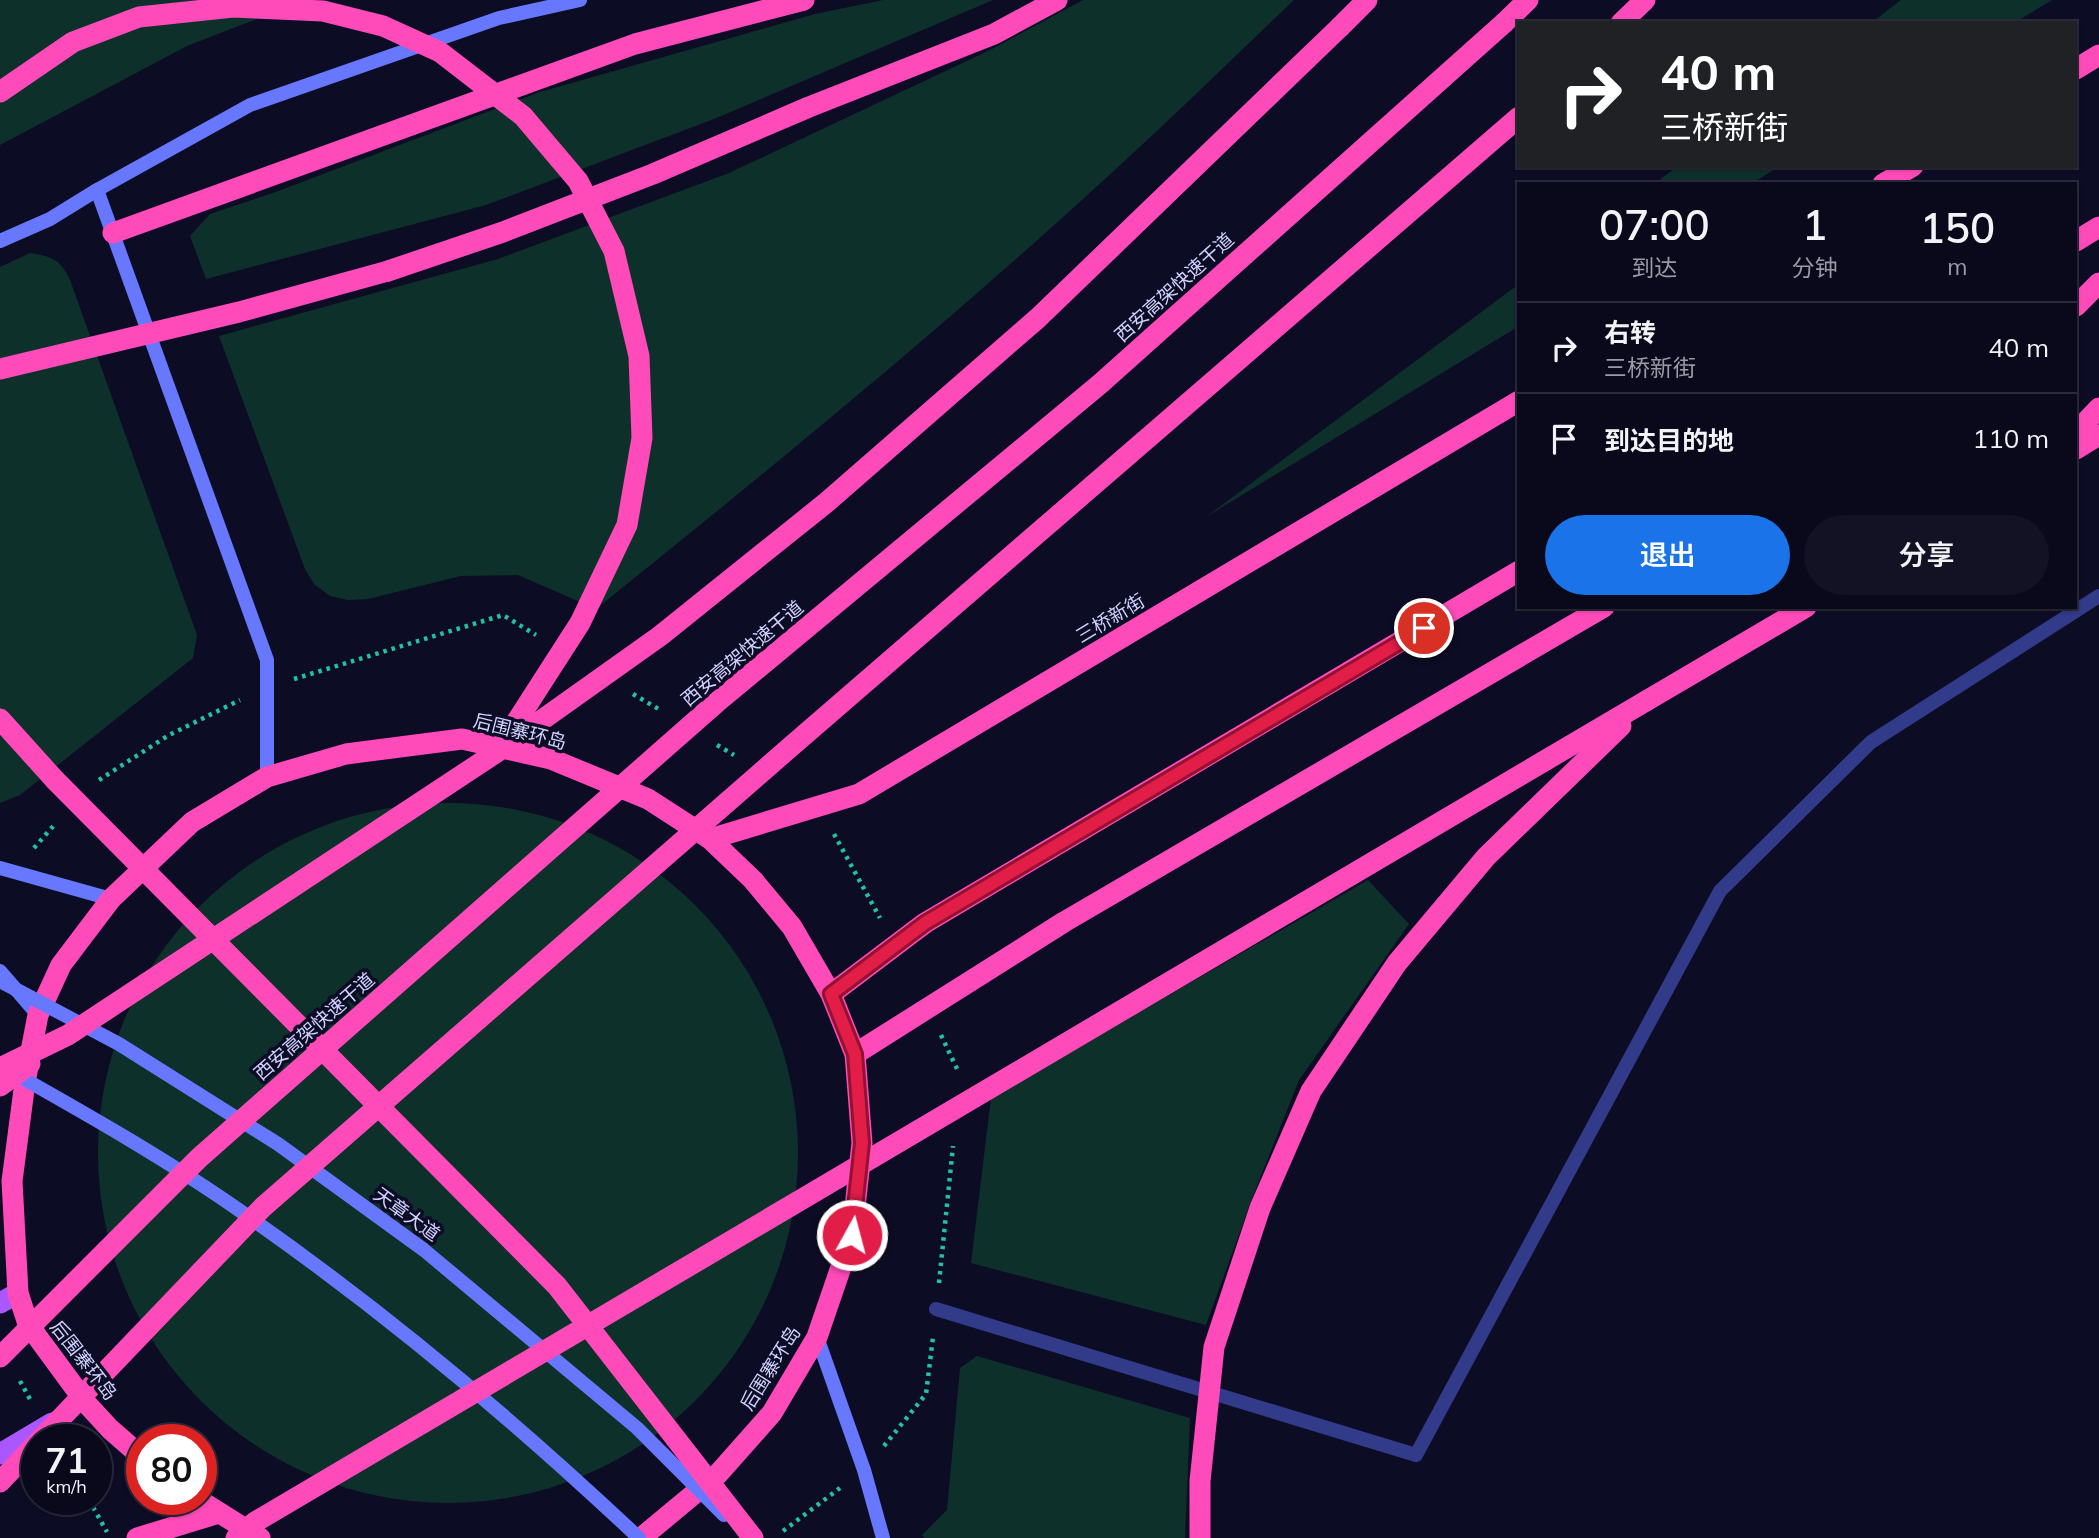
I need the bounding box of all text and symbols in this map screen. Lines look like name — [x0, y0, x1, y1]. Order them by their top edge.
text: 40 m — [1660, 41, 1776, 102]
icon: right — [1545, 49, 1636, 140]
text: 三桥新街 — [1660, 107, 1788, 147]
text: 07:00 — [1599, 198, 1710, 251]
text: 1 — [1802, 198, 1827, 251]
text: 150 — [1919, 201, 1995, 254]
street label: 西安高架快速干道 — [1109, 227, 1239, 347]
text: m — [1947, 252, 1967, 281]
text: 到达 — [1631, 253, 1677, 282]
text: 分钟 — [1792, 253, 1838, 282]
text: 右转 — [1604, 316, 1656, 349]
icon: right — [1545, 329, 1583, 367]
text: 40 m — [1988, 331, 2049, 364]
text: 三桥新街 — [1604, 353, 1696, 382]
icon: arrive — [1545, 420, 1583, 458]
text: 110 m — [1973, 422, 2049, 455]
text: 到达目的地 — [1604, 424, 1734, 457]
button: 退出 — [1545, 515, 1790, 595]
button: 分享 — [1804, 515, 2049, 595]
street label: 三桥新街 — [1071, 588, 1149, 648]
street label: 西安高架快速干道 — [676, 595, 808, 711]
pin — [1394, 598, 1454, 658]
icon: arrive — [1405, 609, 1443, 647]
street label: 后围寨环岛 — [471, 708, 569, 754]
street label: 西安高架快速干道 — [249, 967, 379, 1085]
street label: 天章大道 — [369, 1182, 445, 1246]
position arrow — [815, 1198, 889, 1272]
street label: 后围寨环岛 — [45, 1315, 123, 1405]
street label: 后围寨环岛 — [735, 1321, 805, 1415]
speed limit sign: 80 — [126, 1424, 217, 1515]
text: 71 — [45, 1438, 88, 1482]
text: km/h — [46, 1475, 87, 1498]

